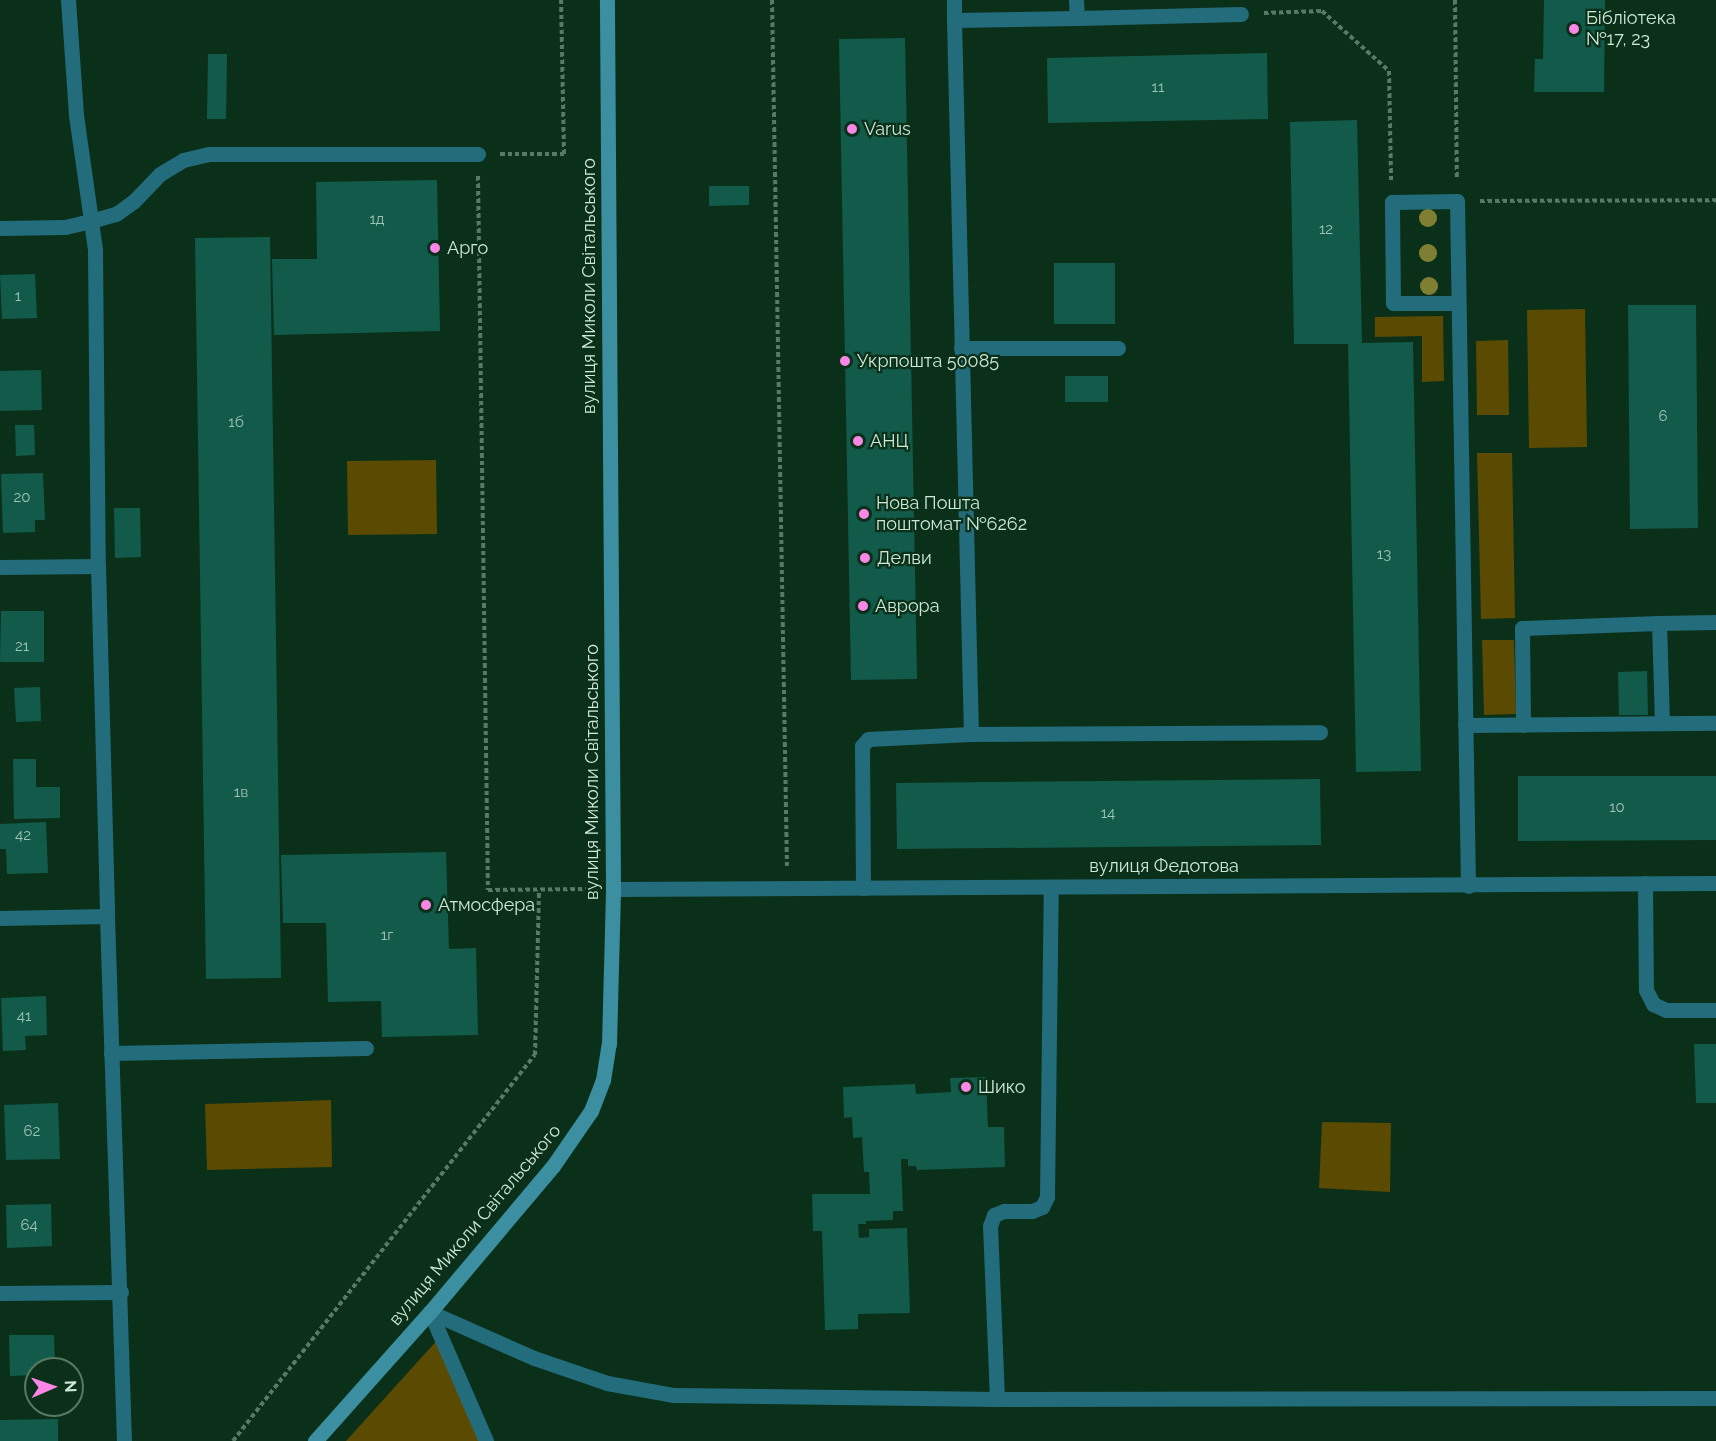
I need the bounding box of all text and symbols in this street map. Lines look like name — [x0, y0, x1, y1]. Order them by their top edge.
place label: Бібліотека №17, 23 — [1586, 8, 1676, 50]
marker: Бібліотека №17, 23 — [1567, 22, 1581, 36]
house number: 11 — [1152, 79, 1164, 97]
place label: Varus — [864, 118, 911, 140]
marker: Varus — [845, 122, 859, 136]
street label: вулиця Миколи Світальського — [578, 158, 600, 414]
house number: 1д — [369, 211, 385, 229]
house number: 12 — [1319, 221, 1333, 239]
place label: Арго — [447, 237, 488, 259]
marker: Арго — [428, 241, 442, 255]
house number: 1 — [15, 288, 21, 306]
place label: Укрпошта 50085 — [857, 350, 999, 372]
marker: Укрпошта 50085 — [838, 354, 852, 368]
house number: 6 — [1658, 408, 1668, 426]
house number: 1б — [228, 414, 244, 432]
place label: АНЦ — [870, 430, 909, 452]
marker: АНЦ — [851, 434, 865, 448]
house number: 20 — [14, 489, 30, 507]
place label: Нова Пошта поштомат №6262 — [876, 493, 1027, 536]
marker: Нова Пошта поштомат №6262 — [857, 507, 871, 521]
house number: 13 — [1377, 546, 1391, 564]
place label: Делви — [877, 547, 932, 569]
marker: Делви — [858, 551, 872, 565]
place label: Аврора — [875, 595, 940, 617]
marker: Аврора — [856, 599, 870, 613]
house number: 21 — [15, 638, 29, 656]
street label: вулиця Миколи Світальського — [581, 644, 603, 900]
house number: 1в — [234, 784, 248, 802]
house number: 10 — [1609, 799, 1625, 817]
house number: 14 — [1101, 805, 1115, 823]
house number: 42 — [15, 827, 31, 845]
street label: вулиця Федотова — [1089, 855, 1239, 877]
place label: Атмосфера — [438, 894, 535, 916]
marker: Атмосфера — [419, 898, 433, 912]
house number: 1г — [381, 927, 393, 945]
house number: 41 — [17, 1008, 31, 1026]
place label: Шико — [978, 1076, 1025, 1098]
marker: Шико — [959, 1080, 973, 1094]
street label: вулиця Миколи Світальського — [385, 1120, 565, 1330]
house number: 62 — [24, 1123, 40, 1141]
house number: 64 — [20, 1217, 38, 1235]
north arrow — [24, 1357, 84, 1417]
text: N — [61, 1380, 80, 1393]

